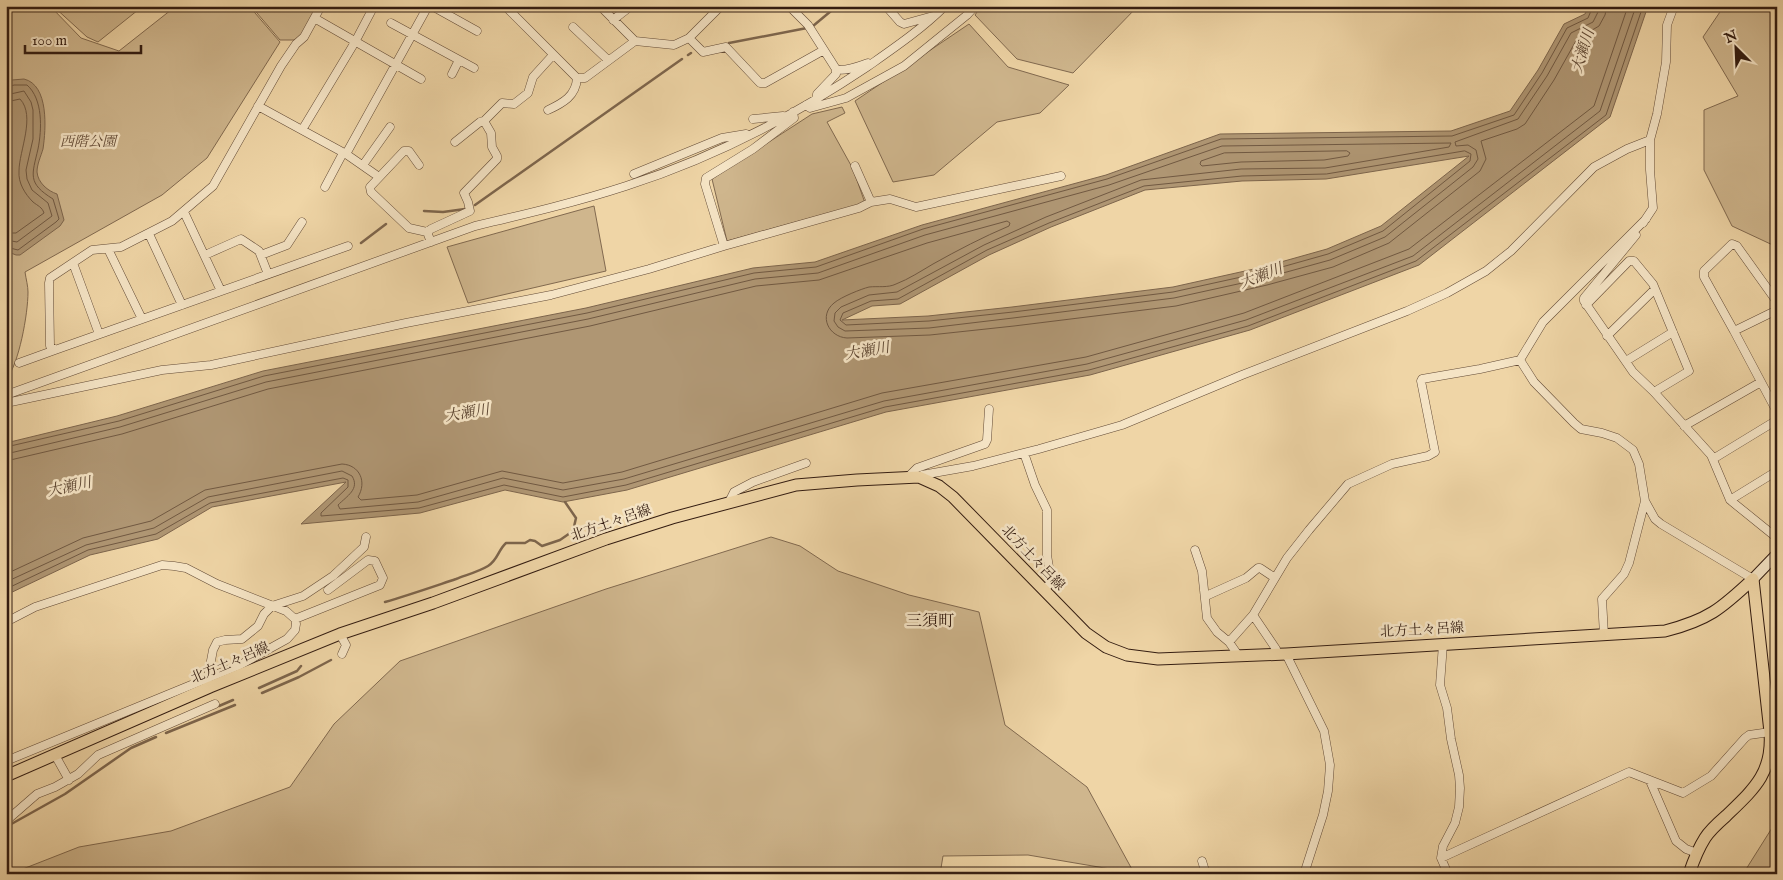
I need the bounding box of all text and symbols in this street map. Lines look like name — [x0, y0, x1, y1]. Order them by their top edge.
scale bar — [25, 22, 141, 54]
north arrow — [1710, 22, 1760, 72]
water label: 大瀬川 — [1567, 25, 1599, 75]
text: N — [1721, 26, 1740, 48]
text: 100 m — [32, 31, 68, 50]
park label: 西階公園 — [60, 133, 118, 151]
water label: 大瀬川 — [1237, 258, 1287, 293]
water label: 大瀬川 — [843, 337, 893, 364]
water label: 大瀬川 — [443, 400, 493, 426]
water label: 大瀬川 — [45, 473, 95, 501]
street label: 北方土々呂線 — [568, 501, 654, 545]
street label: 北方土々呂線 — [997, 522, 1069, 594]
district label: 三須町 — [906, 612, 954, 632]
street label: 北方土々呂線 — [1380, 619, 1464, 641]
street label: 北方土々呂線 — [188, 638, 272, 688]

